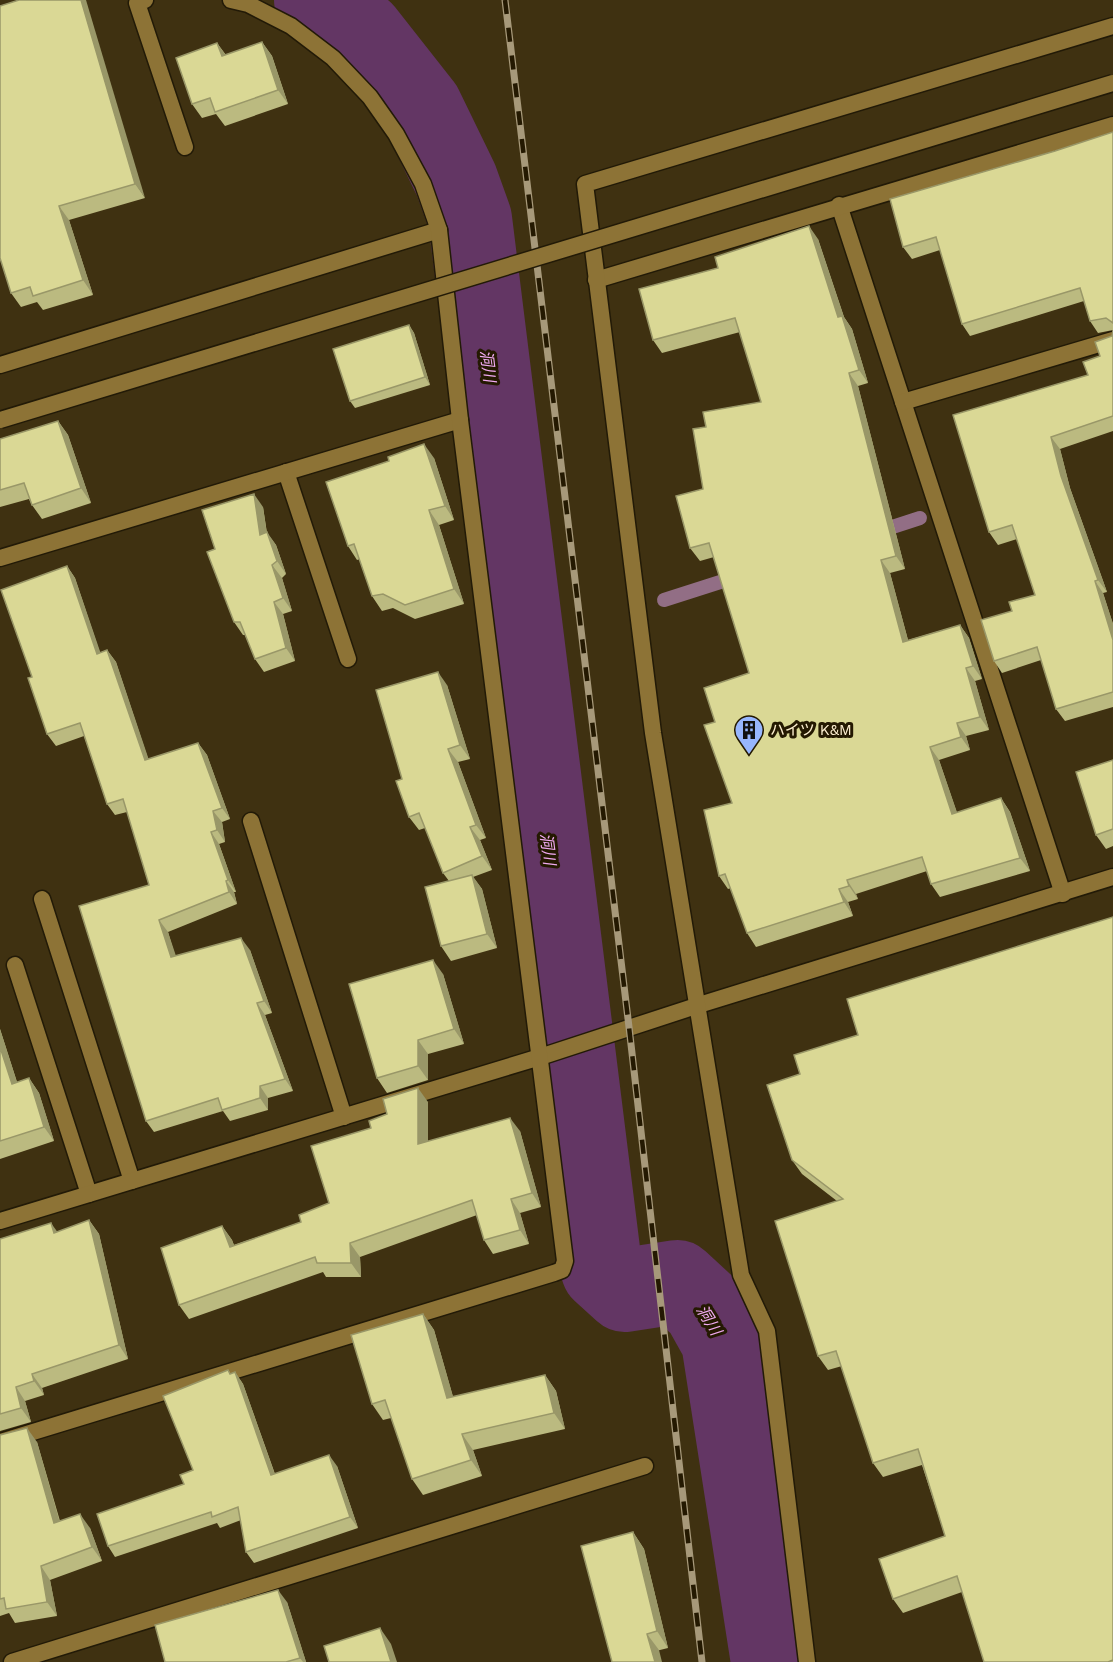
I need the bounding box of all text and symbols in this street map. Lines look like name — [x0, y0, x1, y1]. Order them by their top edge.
water label: 洞川 — [477, 349, 500, 385]
building icon: ハイツ K&M — [733, 714, 765, 756]
place label: ハイツ K&M — [770, 721, 852, 739]
water label: 洞川 — [537, 832, 560, 868]
water label: 洞川 — [692, 1301, 727, 1340]

